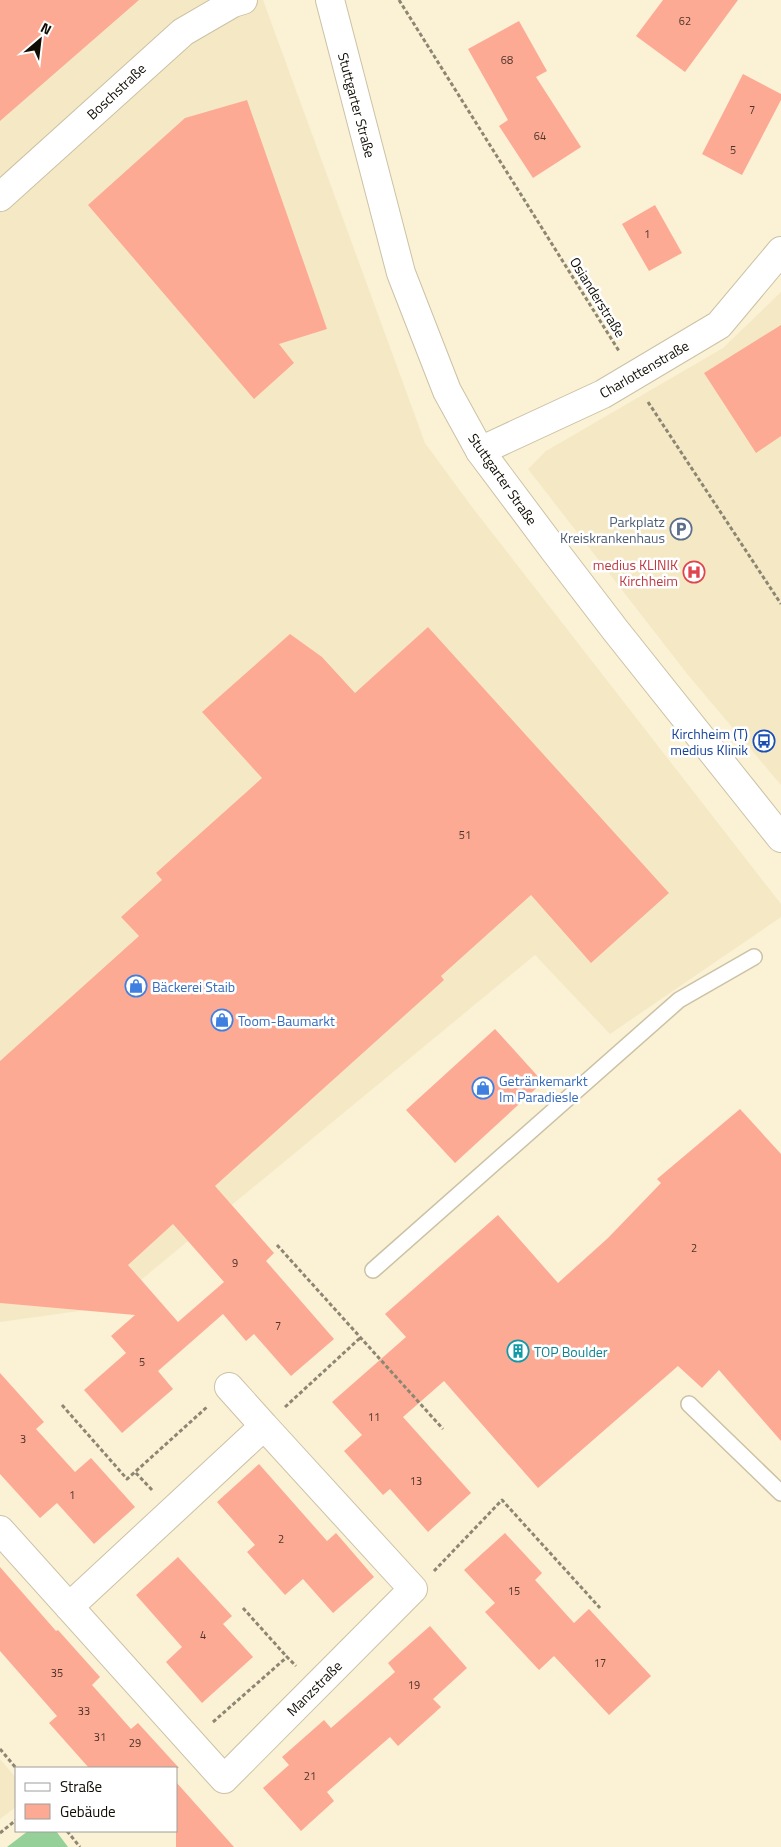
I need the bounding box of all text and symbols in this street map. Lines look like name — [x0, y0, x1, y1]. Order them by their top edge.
house number: 62 — [679, 13, 691, 29]
north arrow — [15, 15, 65, 65]
text: N — [37, 17, 56, 40]
street label: Stuttgarter Straße — [333, 50, 381, 160]
house number: 68 — [501, 52, 513, 68]
street label: Boschstraße — [82, 58, 150, 124]
house number: 7 — [749, 102, 755, 118]
house number: 64 — [534, 128, 546, 144]
house number: 5 — [730, 142, 736, 158]
house number: 1 — [644, 226, 650, 242]
street label: Osianderstraße — [565, 253, 631, 341]
street label: Charlottenstraße — [595, 335, 693, 403]
street label: Stuttgarter Straße — [463, 429, 543, 529]
place label: Parkplatz Kreiskrankenhaus — [560, 511, 665, 548]
parking icon: Parkplatz Kreiskrankenhaus — [669, 517, 693, 541]
place label: medius KLINIK Kirchheim — [593, 554, 678, 591]
hospital icon: medius KLINIK Kirchheim — [682, 560, 706, 584]
place label: Kirchheim (T) medius Klinik — [670, 723, 748, 760]
bus stop icon: Kirchheim (T) medius Klinik — [752, 729, 776, 753]
house number: 51 — [459, 827, 471, 843]
shop icon: Bäckerei Staib — [124, 974, 148, 998]
place label: Bäckerei Staib — [152, 976, 235, 997]
shop icon: Toom-Baumarkt — [210, 1008, 234, 1032]
place label: Toom-Baumarkt — [238, 1010, 335, 1031]
place label: Getränkemarkt Im Paradiesle — [499, 1070, 588, 1107]
shop icon: Getränkemarkt Im Paradiesle — [471, 1076, 495, 1100]
house number: 2 — [691, 1240, 697, 1256]
house number: 9 — [232, 1255, 238, 1271]
house number: 7 — [275, 1318, 281, 1334]
building icon: TOP Boulder — [506, 1339, 530, 1363]
place label: TOP Boulder — [534, 1341, 608, 1362]
house number: 5 — [139, 1354, 145, 1370]
house number: 11 — [368, 1409, 380, 1425]
house number: 3 — [20, 1431, 26, 1447]
house number: 13 — [410, 1473, 422, 1489]
house number: 1 — [69, 1487, 75, 1503]
house number: 2 — [278, 1531, 284, 1547]
house number: 15 — [508, 1583, 520, 1599]
house number: 4 — [200, 1627, 206, 1643]
street label: Manzstraße — [281, 1655, 347, 1721]
house number: 17 — [594, 1655, 606, 1671]
house number: 35 — [51, 1665, 63, 1681]
house number: 19 — [408, 1677, 420, 1693]
house number: 33 — [78, 1703, 90, 1719]
house number: 31 — [94, 1729, 106, 1745]
house number: 29 — [129, 1735, 141, 1751]
legend — [15, 1767, 178, 1832]
house number: 21 — [304, 1768, 316, 1784]
text: Straße — [60, 1775, 102, 1798]
text: Gebäude — [60, 1800, 116, 1823]

